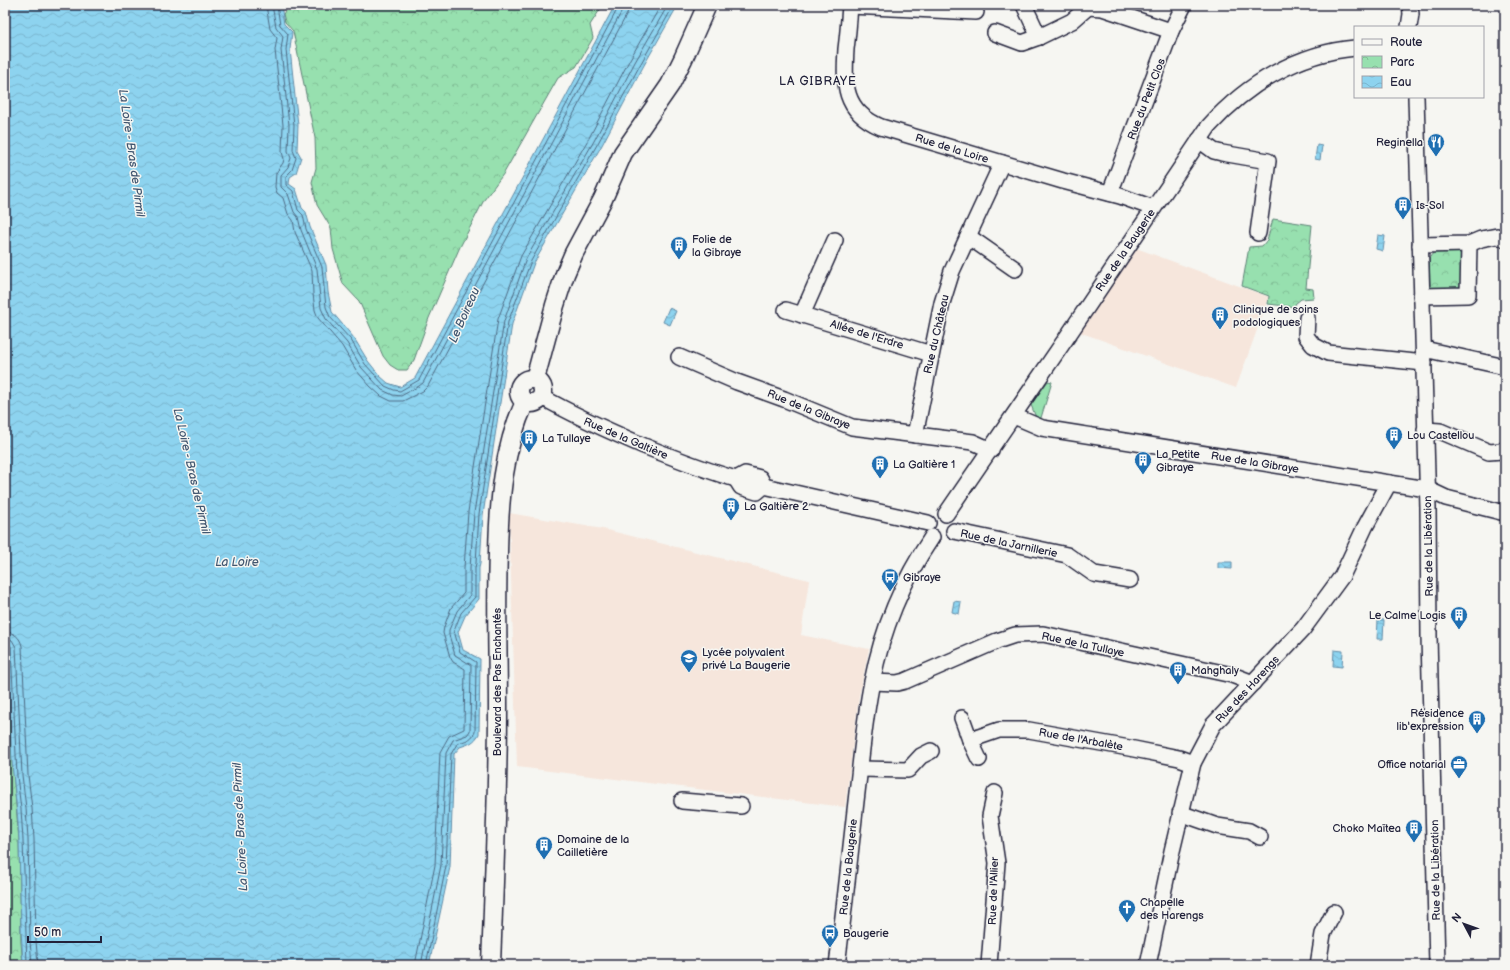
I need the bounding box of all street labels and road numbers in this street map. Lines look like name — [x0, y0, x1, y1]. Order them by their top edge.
street label: Rue du Petit Clos — [1125, 56, 1168, 142]
street label: Rue de la Loire — [914, 131, 990, 166]
street label: Rue de la Baugerie — [1093, 206, 1158, 294]
street label: Rue du Château — [921, 293, 952, 375]
street label: Allée de l'Erdre — [829, 317, 906, 352]
street label: Rue de la Gibraye — [765, 387, 853, 432]
street label: Rue de la Galtière — [582, 415, 670, 462]
street label: Rue de la Gibraye — [1210, 449, 1300, 476]
street label: Rue de la Libération — [1421, 495, 1436, 597]
street label: Rue de la Jarnillerie — [959, 527, 1059, 560]
street label: Boulevard des Pas Enchantés — [491, 607, 504, 756]
street label: Rue de la Tullaye — [1040, 629, 1126, 660]
street label: Rue des Harengs — [1213, 653, 1282, 726]
street label: Rue de l'Arbalète — [1038, 726, 1124, 753]
street label: Rue de la Baugerie — [837, 818, 860, 916]
street label: Rue de la Libération — [1428, 819, 1443, 921]
street label: Rue de l'Allier — [986, 856, 1001, 925]

